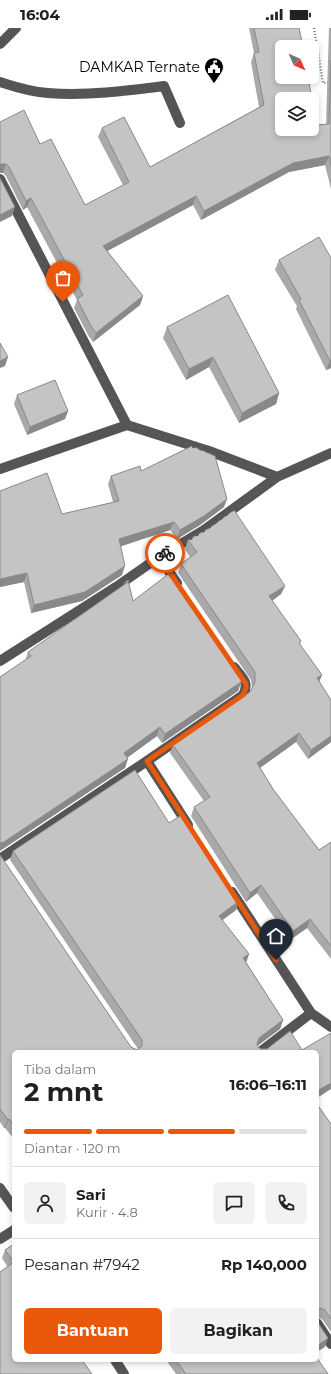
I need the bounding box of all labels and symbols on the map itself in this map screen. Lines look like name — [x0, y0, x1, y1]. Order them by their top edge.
north arrow — [275, 40, 319, 84]
public building icon: DAMKAR Ternate — [203, 56, 225, 84]
place label: DAMKAR Ternate — [79, 58, 200, 76]
pin — [46, 261, 80, 302]
courier — [145, 533, 185, 573]
pin — [259, 919, 293, 960]

